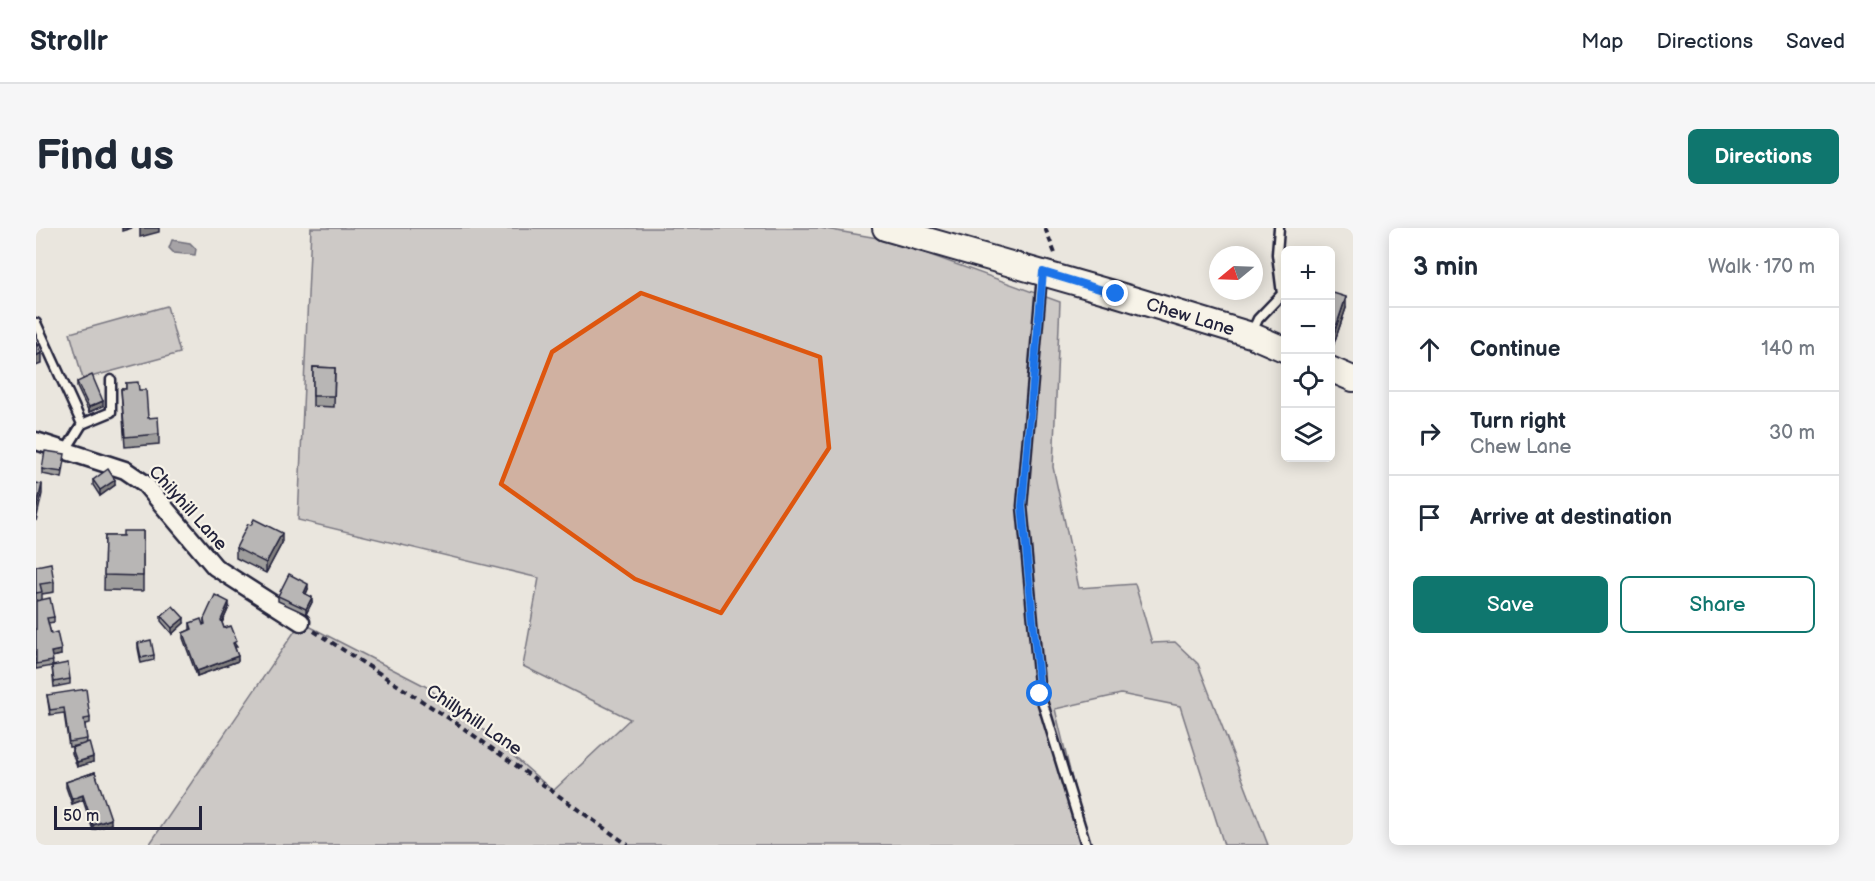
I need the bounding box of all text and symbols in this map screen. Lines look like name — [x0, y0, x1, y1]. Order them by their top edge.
text: Strollr — [30, 25, 108, 58]
text: Map — [1581, 29, 1624, 54]
text: Directions — [1657, 29, 1753, 54]
text: Saved — [1786, 29, 1845, 54]
button: Directions — [1688, 129, 1839, 184]
text: Find us — [36, 131, 174, 182]
north arrow — [1209, 246, 1263, 300]
map controls — [1281, 246, 1335, 462]
button: + — [1281, 246, 1335, 300]
text: 3 min — [1413, 252, 1478, 283]
text: Walk · 170 m — [1708, 255, 1815, 279]
route end — [1102, 280, 1128, 306]
street label: Chew Lane — [1144, 293, 1237, 340]
button: − — [1281, 300, 1335, 354]
icon: ahead — [1413, 333, 1446, 366]
text: Continue — [1470, 336, 1560, 363]
text: 140 m — [1761, 337, 1815, 361]
button: locate — [1281, 354, 1335, 408]
button: layers — [1281, 408, 1335, 462]
text: Turn right — [1470, 408, 1566, 435]
icon: right — [1413, 417, 1446, 450]
text: 30 m — [1769, 421, 1815, 445]
text: Chew Lane — [1470, 435, 1571, 459]
street label: Chilyhill Lane — [144, 461, 232, 555]
icon: arrive — [1413, 501, 1446, 534]
text: Arrive at destination — [1470, 504, 1672, 531]
button: Save — [1413, 576, 1608, 633]
button: Share — [1620, 576, 1815, 633]
street label: Chillyhill Lane — [422, 680, 526, 760]
route start — [1026, 680, 1052, 706]
scale bar — [54, 803, 202, 830]
text: 50 m — [63, 807, 99, 826]

